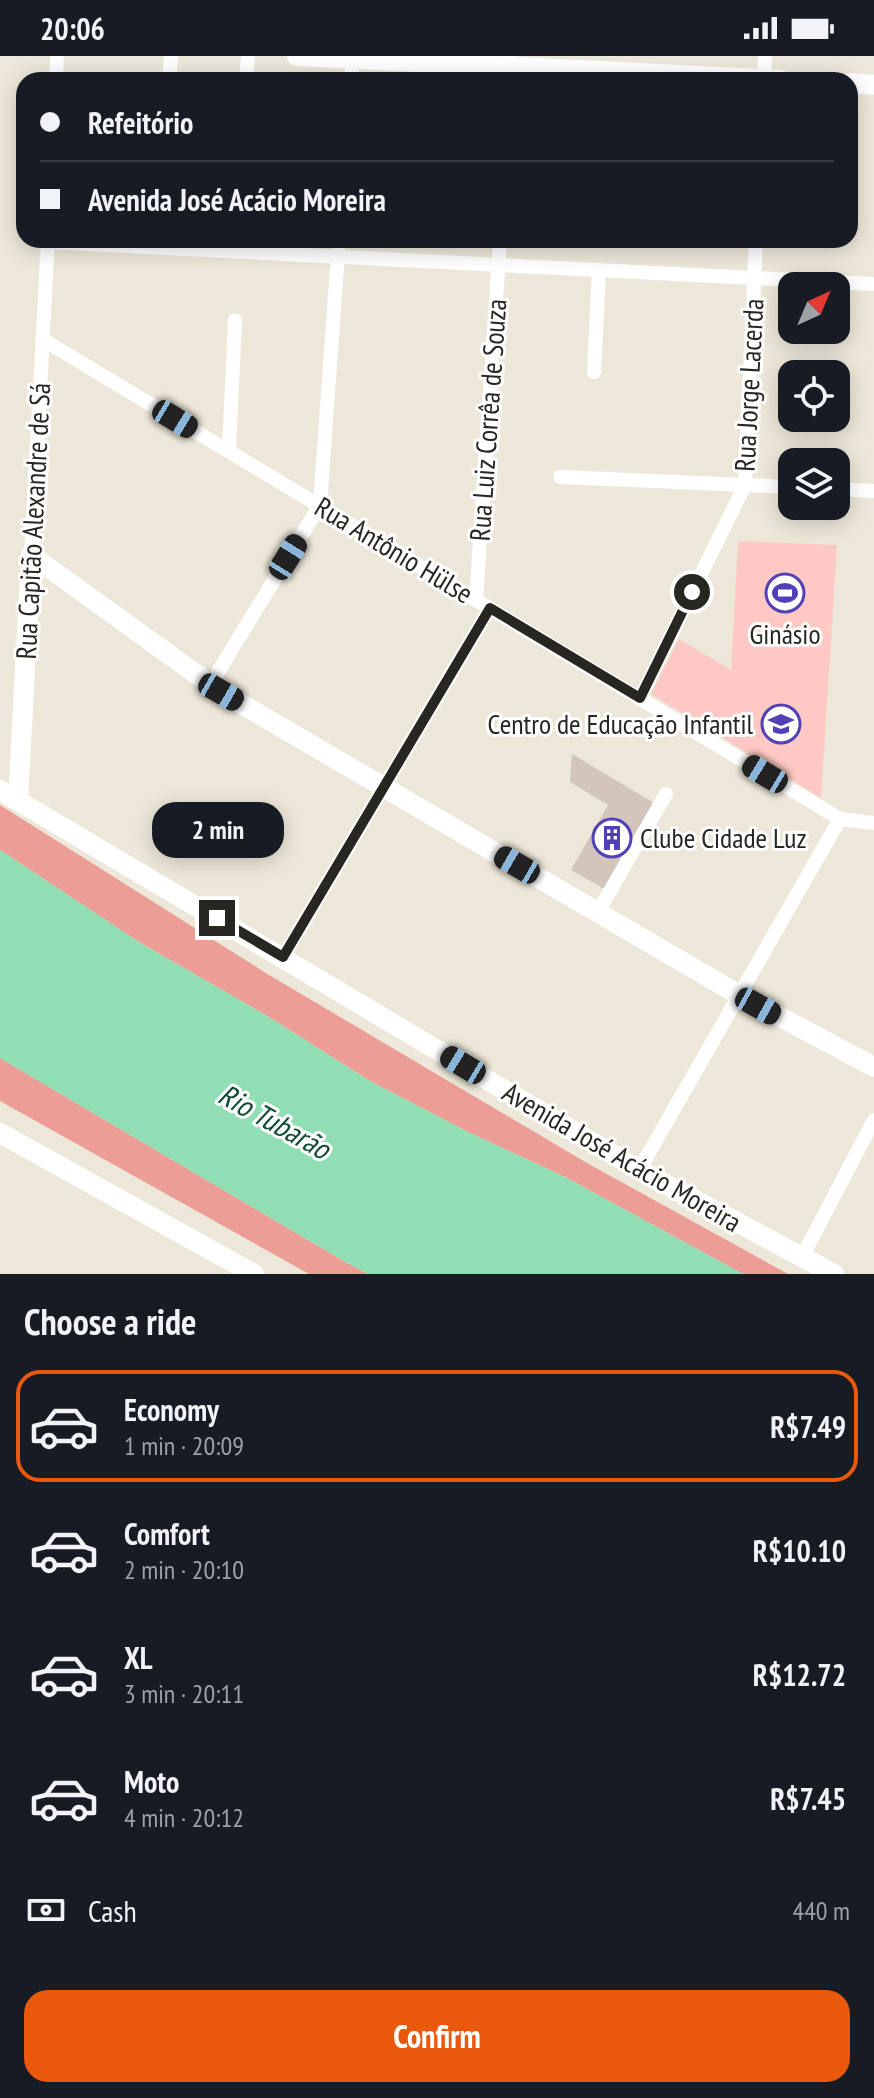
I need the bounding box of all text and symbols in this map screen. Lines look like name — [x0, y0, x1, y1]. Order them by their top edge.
text: 20:06 — [40, 9, 105, 48]
text: Refeitório — [88, 103, 193, 142]
text: Avenida José Acácio Moreira — [88, 180, 386, 219]
north arrow — [778, 272, 850, 344]
map controls — [778, 272, 850, 520]
street label: Rua Jorge Lacerda — [725, 297, 772, 472]
street label: Rua Luiz Corrêa de Souza — [461, 298, 514, 542]
button: locate — [778, 360, 850, 432]
street label: Rua Capitão Alexandre de Sá — [7, 382, 58, 660]
car — [148, 396, 202, 442]
button: layers — [778, 448, 850, 520]
street label: Rua Antônio Hülse — [308, 488, 480, 611]
car — [265, 530, 311, 584]
sports icon: Ginásio — [764, 572, 806, 614]
route start — [674, 574, 710, 610]
place label: Ginásio — [750, 615, 820, 652]
car — [194, 670, 248, 714]
school or university icon: Centro de Educação Infantil — [760, 703, 802, 745]
place label: Centro de Educação Infantil — [488, 705, 753, 742]
car — [738, 751, 792, 797]
callout: 2 min — [151, 802, 283, 858]
text: 2 min — [192, 813, 244, 846]
building icon: Clube Cidade Luz — [591, 817, 633, 859]
place label: Clube Cidade Luz — [640, 819, 806, 856]
car — [490, 843, 544, 887]
route end — [199, 900, 235, 936]
car — [731, 984, 785, 1028]
car — [436, 1042, 490, 1088]
street label: Avenida José Acácio Moreira — [496, 1073, 748, 1240]
water label: Rio Tubarão — [212, 1074, 339, 1168]
text: Choose a ride — [24, 1298, 196, 1345]
icon: car — [28, 1390, 100, 1462]
text: Economy — [124, 1390, 219, 1429]
text: R$7.49 — [770, 1407, 846, 1446]
text: 1 min · 20:09 — [124, 1429, 244, 1462]
icon: car — [28, 1514, 100, 1586]
text: Comfort — [124, 1514, 210, 1553]
text: R$10.10 — [753, 1531, 846, 1570]
text: 2 min · 20:10 — [124, 1553, 244, 1586]
icon: car — [28, 1638, 100, 1710]
text: XL — [124, 1638, 153, 1677]
text: R$12.72 — [753, 1655, 846, 1694]
text: 3 min · 20:11 — [124, 1677, 244, 1710]
icon: car — [28, 1762, 100, 1834]
text: Moto — [124, 1762, 179, 1801]
text: R$7.45 — [770, 1779, 846, 1818]
text: 4 min · 20:12 — [124, 1801, 244, 1834]
icon: cash — [24, 1888, 68, 1932]
text: Cash — [88, 1891, 137, 1930]
text: 440 m — [792, 1894, 850, 1927]
button: Confirm — [24, 1990, 850, 2082]

